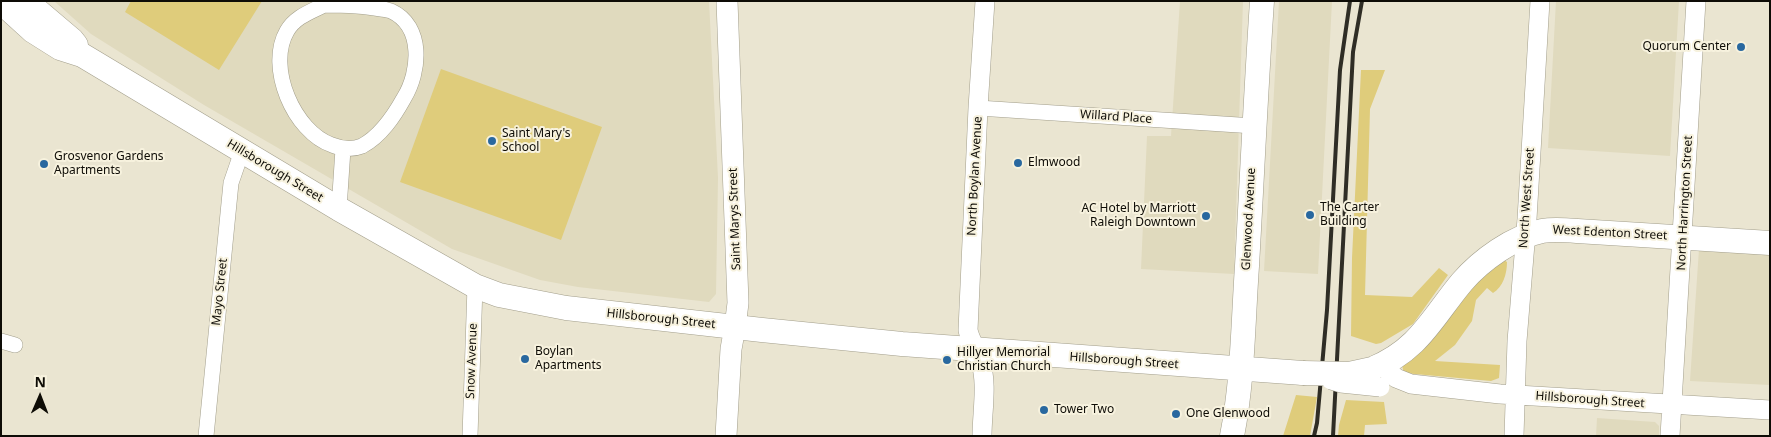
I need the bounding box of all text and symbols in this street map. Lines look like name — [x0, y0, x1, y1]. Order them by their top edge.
place label: Quorum Center — [1642, 40, 1731, 54]
marker: Quorum Center — [1735, 41, 1747, 53]
street label: Willard Place — [1080, 107, 1152, 127]
street label: North Boylan Avenue — [965, 116, 985, 236]
place label: Saint Mary's School — [502, 127, 571, 155]
marker: Saint Mary's School — [486, 135, 498, 147]
street label: North Harrington Street — [1674, 135, 1696, 271]
street label: Hillsborough Street — [224, 137, 326, 205]
street label: North West Street — [1516, 147, 1538, 249]
place label: Grosvenor Gardens Apartments — [54, 150, 164, 178]
place label: Elmwood — [1028, 156, 1080, 170]
marker: Elmwood — [1012, 157, 1024, 169]
marker: Grosvenor Gardens Apartments — [38, 158, 50, 170]
street label: Glenwood Avenue — [1239, 167, 1259, 271]
street label: Saint Marys Street — [726, 168, 744, 270]
place label: The Carter Building — [1320, 201, 1379, 229]
place label: AC Hotel by Marriott Raleigh Downtown — [1081, 202, 1196, 230]
marker: The Carter Building — [1304, 209, 1316, 221]
marker: AC Hotel by Marriott Raleigh Downtown — [1200, 210, 1212, 222]
street label: West Edenton Street — [1552, 223, 1668, 243]
street label: Mayo Street — [209, 258, 231, 326]
street label: Hillsborough Street — [606, 306, 716, 332]
street label: Snow Avenue — [463, 323, 481, 399]
place label: Boylan Apartments — [535, 345, 602, 373]
place label: Hillyer Memorial Christian Church — [957, 346, 1051, 374]
street label: Hillsborough Street — [1069, 350, 1179, 372]
marker: Boylan Apartments — [519, 353, 531, 365]
marker: Hillyer Memorial Christian Church — [941, 354, 953, 366]
north arrow — [15, 372, 65, 422]
text: N — [34, 372, 46, 391]
street label: Hillsborough Street — [1535, 389, 1645, 411]
place label: Tower Two — [1054, 403, 1114, 417]
marker: Tower Two — [1038, 404, 1050, 416]
place label: One Glenwood — [1186, 407, 1270, 421]
marker: One Glenwood — [1170, 408, 1182, 420]

